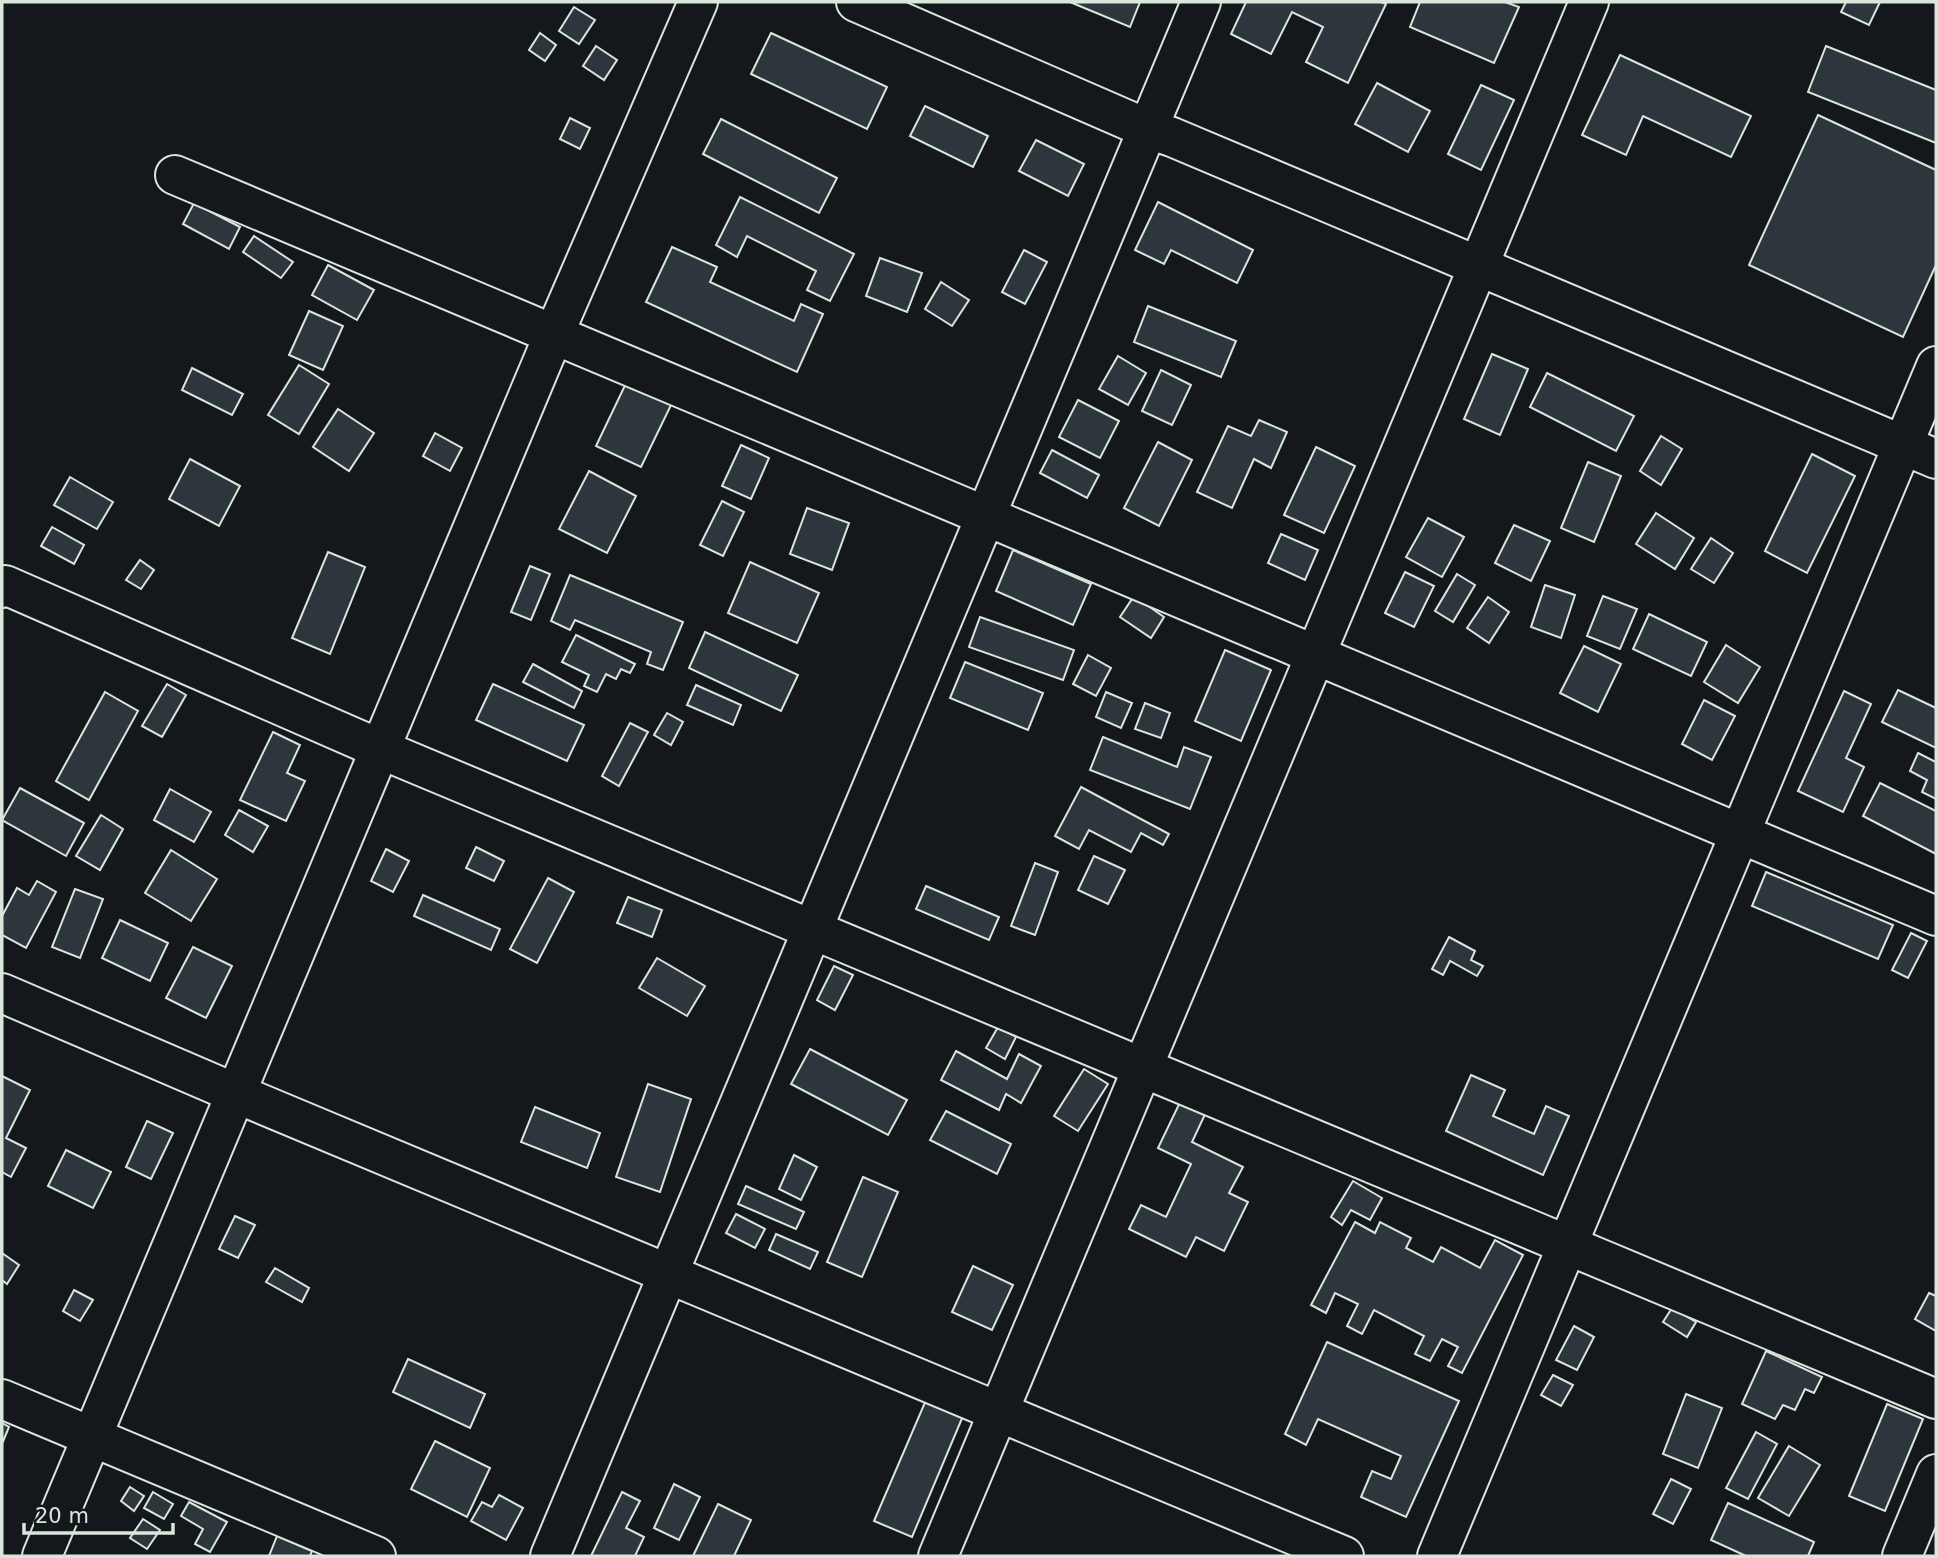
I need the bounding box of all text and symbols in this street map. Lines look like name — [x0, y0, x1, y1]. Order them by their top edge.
scale bar — [24, 1492, 173, 1536]
text: 20 m — [35, 1504, 89, 1528]

